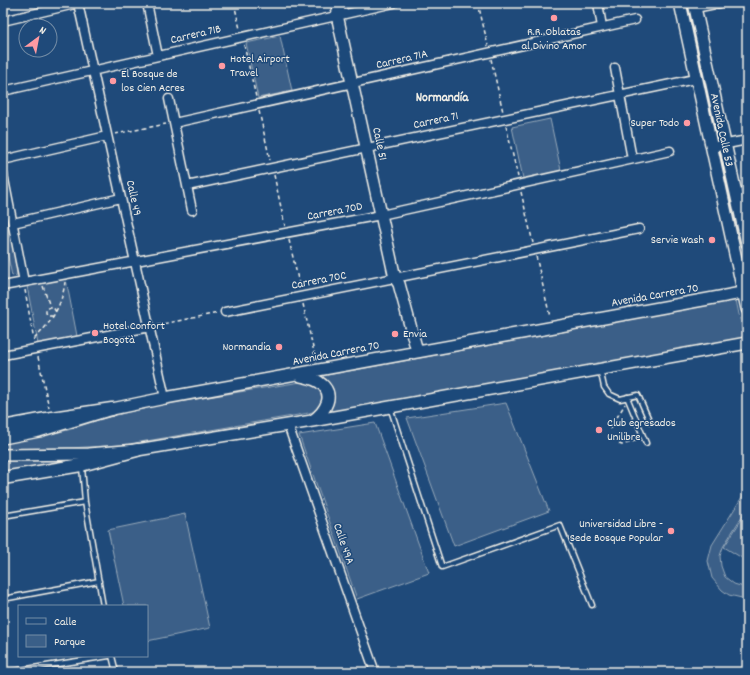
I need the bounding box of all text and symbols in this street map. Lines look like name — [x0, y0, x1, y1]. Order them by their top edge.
marker: R.R. Oblatas al Divino Amor — [549, 13, 559, 23]
north arrow — [18, 18, 58, 58]
street label: Carrera 71B — [169, 21, 223, 49]
text: N — [36, 23, 49, 40]
place label: R.R. Oblatas al Divino Amor — [521, 24, 587, 55]
street label: Carrera 71A — [375, 46, 430, 74]
place label: Hotel Airport Travel — [230, 51, 290, 82]
marker: Hotel Airport Travel — [217, 61, 227, 71]
place label: El Bosque de los Cien Acres — [121, 66, 185, 97]
marker: El Bosque de los Cien Acres — [108, 76, 118, 86]
district label: Normandía — [416, 89, 469, 108]
street label: Avenida Calle 53 — [705, 92, 737, 168]
street label: Carrera 71 — [412, 108, 460, 134]
place label: Super Todo — [630, 115, 679, 132]
marker: Super Todo — [682, 118, 692, 128]
street label: Calle 51 — [367, 126, 391, 162]
street label: Calle 49 — [121, 179, 145, 217]
street label: Carrera 70D — [306, 198, 364, 226]
place label: Servie Wash — [651, 232, 704, 249]
marker: Servie Wash — [707, 235, 717, 245]
street label: Carrera 70C — [290, 267, 348, 295]
street label: Avenida Carrera 70 — [610, 280, 700, 312]
place label: Hotel Confort Bogotà — [103, 318, 166, 349]
place label: Envia — [403, 326, 427, 343]
marker: Hotel Confort Bogotà — [90, 328, 100, 338]
marker: Envia — [390, 329, 400, 339]
street label: Avenida Carrera 70 — [291, 337, 381, 371]
place label: Normandia — [222, 339, 271, 356]
marker: Normandia — [274, 342, 284, 352]
place label: Club egresados Unilibre — [607, 415, 676, 446]
marker: Club egresados Unilibre — [594, 425, 604, 435]
place label: Universidad Libre - Sede Bosque Popular — [570, 516, 664, 547]
street label: Calle 49A — [328, 521, 358, 567]
marker: Universidad Libre - Sede Bosque Popular — [666, 526, 676, 536]
legend — [18, 605, 148, 657]
text: Calle — [54, 614, 77, 631]
text: Parque — [54, 634, 85, 651]

